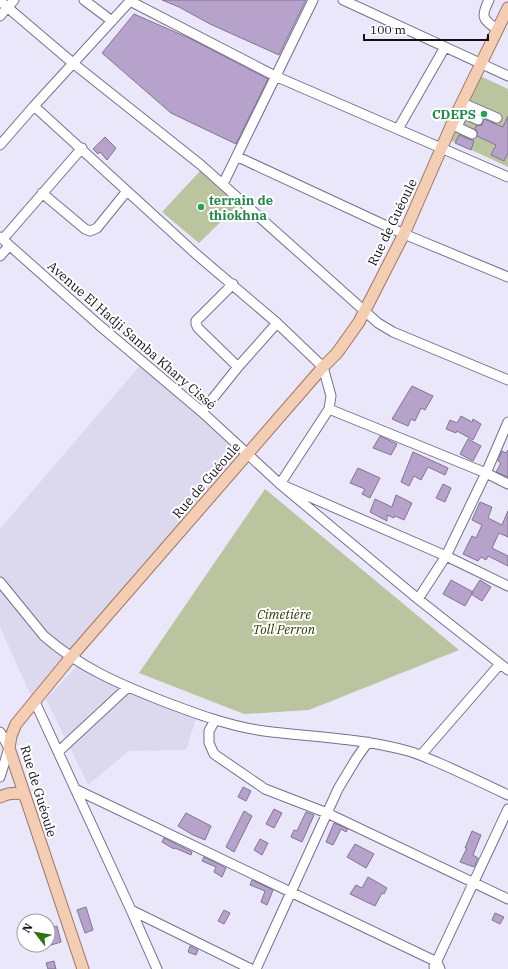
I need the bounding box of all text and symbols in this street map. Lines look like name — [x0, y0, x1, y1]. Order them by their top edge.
scale bar — [364, 16, 488, 42]
text: 100 m — [370, 22, 406, 37]
place label: CDEPS — [432, 106, 476, 123]
marker: CDEPS — [479, 109, 489, 119]
street label: Rue de Guéoule — [364, 176, 421, 269]
place label: terrain de thiokhna — [209, 192, 273, 224]
marker: terrain de thiokhna — [196, 202, 206, 212]
street label: Avenue El Hadji Samba Khary Cissé — [44, 257, 220, 413]
street label: Rue de Guéoule — [169, 439, 244, 522]
park label: Cimetière Toll Perron — [253, 606, 316, 638]
street label: Rue de Guéoule — [16, 743, 61, 839]
north arrow — [16, 913, 56, 953]
text: N — [19, 920, 36, 935]

